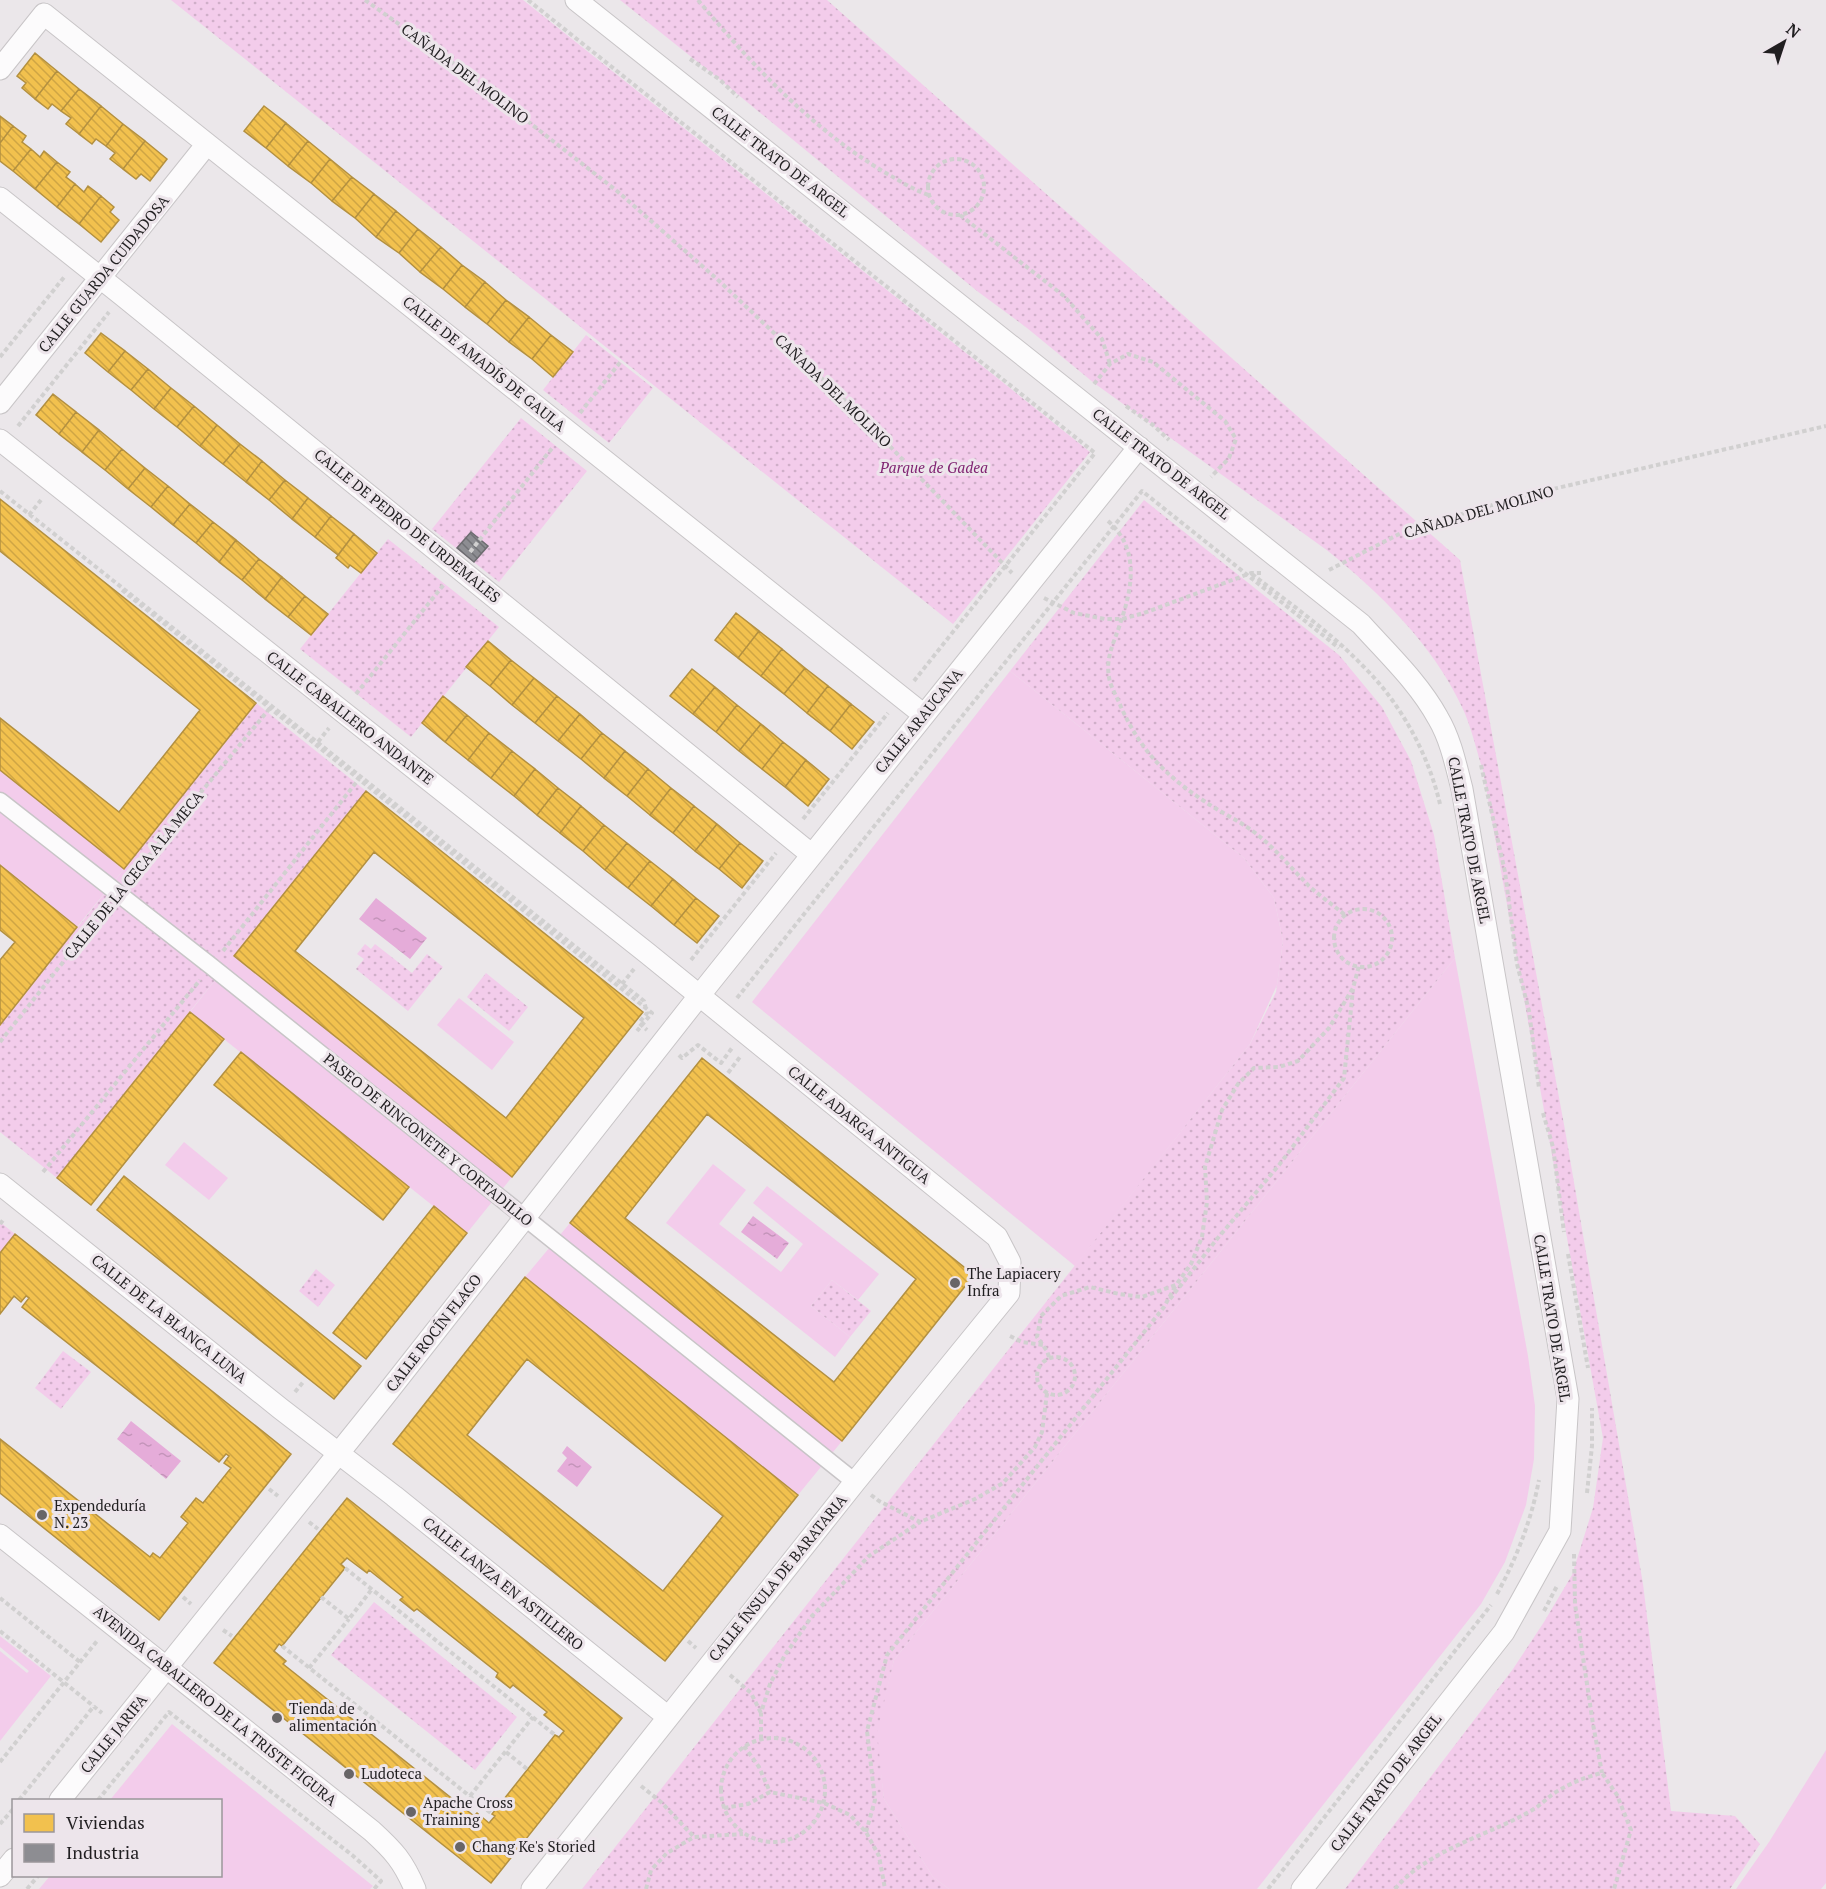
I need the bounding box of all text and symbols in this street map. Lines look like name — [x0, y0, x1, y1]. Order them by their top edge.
north arrow — [1754, 12, 1814, 72]
text: N — [1782, 18, 1805, 43]
street label: CAÑADA DEL MOLINO — [398, 19, 534, 128]
street label: CALLE TRATO DE ARGEL — [708, 101, 853, 221]
street label: CALLE GUARDA CUIDADOSA — [33, 190, 173, 356]
street label: CALLE DE AMADÍS DE GAULA — [399, 291, 571, 436]
street label: CAÑADA DEL MOLINO — [771, 329, 896, 451]
street label: CALLE TRATO DE ARGEL — [1089, 403, 1234, 523]
street label: CALLE DE PEDRO DE URDEMALES — [311, 444, 505, 607]
park label: Parque de Gadea — [879, 457, 988, 477]
street label: CAÑADA DEL MOLINO — [1401, 480, 1556, 542]
street label: CALLE CABALLERO ANDANTE — [263, 646, 438, 789]
street label: CALLE ARAUCANA — [870, 663, 967, 777]
street label: CALLE TRATO DE ARGEL — [1444, 755, 1496, 925]
street label: CALLE DE LA CECA A LA MECA — [59, 786, 208, 963]
street label: PASEO DE RINCONETE Y CORTADILLO — [320, 1048, 538, 1230]
street label: CALLE ADARGA ANTIGUA — [784, 1061, 936, 1188]
street label: CALLE TRATO DE ARGEL — [1530, 1233, 1576, 1403]
street label: CALLE DE LA BLANCA LUNA — [88, 1249, 252, 1388]
place label: The Lapiacery Infra — [967, 1263, 1061, 1300]
street label: CALLE ROCÍN FLACO — [381, 1269, 486, 1395]
marker: The Lapiacery Infra — [948, 1276, 962, 1290]
street label: CALLE ÍNSULA DE BARATARIA — [704, 1489, 851, 1665]
place label: Expendeduría N. 23 — [54, 1495, 147, 1532]
marker: Expendeduría N. 23 — [35, 1508, 49, 1522]
street label: CALLE LANZA EN ASTILLERO — [419, 1512, 588, 1654]
street label: AVENIDA CABALLERO DE LA TRISTE FIGURA — [90, 1601, 342, 1810]
street label: CALLE JARIFA — [75, 1689, 152, 1777]
place label: Tienda de alimentación — [289, 1698, 377, 1735]
street label: CALLE TRATO DE ARGEL — [1325, 1710, 1445, 1855]
marker: Tienda de alimentación — [270, 1711, 284, 1725]
place label: Ludoteca — [361, 1763, 422, 1783]
marker: Ludoteca — [342, 1767, 356, 1781]
place label: Apache Cross Training — [423, 1792, 513, 1829]
legend — [12, 1799, 222, 1877]
marker: Apache Cross Training — [404, 1805, 418, 1819]
text: Viviendas — [66, 1810, 145, 1834]
place label: Chang Ke's Storied — [472, 1836, 595, 1856]
text: Industria — [66, 1840, 139, 1864]
marker: Chang Ke's Storied — [453, 1840, 467, 1854]

